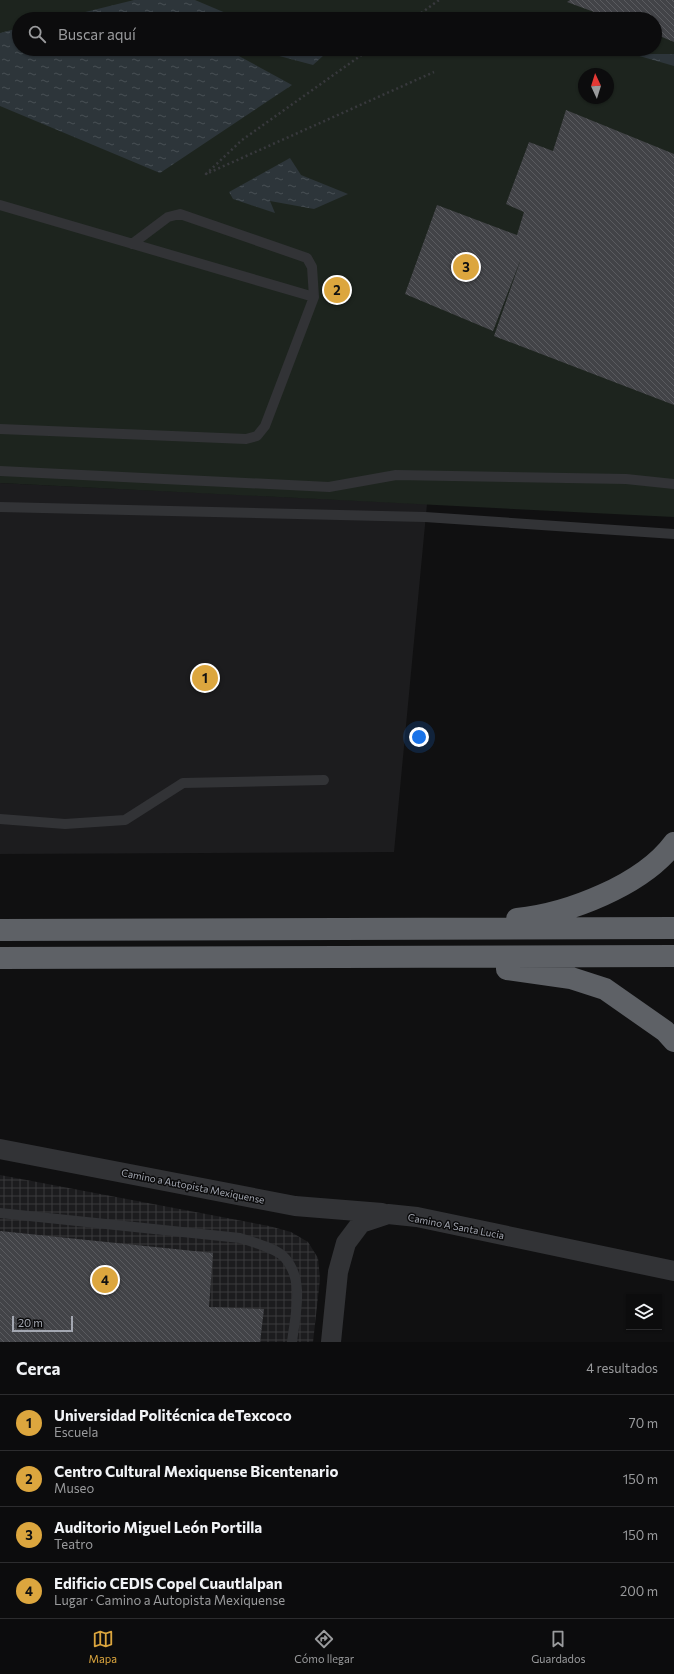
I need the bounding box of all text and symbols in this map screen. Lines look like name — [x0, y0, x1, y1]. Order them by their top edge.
search box — [12, 12, 662, 56]
icon: search — [26, 23, 48, 45]
text: Buscar aquí — [58, 25, 136, 43]
north arrow — [578, 68, 614, 104]
pin: 3 — [453, 252, 479, 282]
pin: 2 — [324, 275, 350, 305]
pin: 1 — [192, 663, 218, 693]
your location — [409, 727, 429, 747]
street label: Camino a Autopista Mexiquense — [120, 1166, 266, 1206]
street label: Camino A Santa Lucia — [407, 1211, 505, 1241]
pin: 4 — [92, 1265, 118, 1295]
map controls — [626, 1294, 662, 1330]
button: layers — [626, 1294, 662, 1330]
scale bar — [12, 1314, 73, 1333]
text: 20 m — [18, 1316, 43, 1329]
text: Cerca — [16, 1358, 61, 1379]
text: 4 resultados — [586, 1360, 658, 1376]
text: Universidad Politécnica deTexcoco — [54, 1406, 292, 1424]
text: 1 — [26, 1415, 32, 1431]
text: 70 m — [629, 1415, 658, 1431]
text: Escuela — [54, 1424, 98, 1440]
text: Centro Cultural Mexiquense Bicentenario — [54, 1462, 338, 1480]
text: 2 — [25, 1471, 33, 1487]
text: 150 m — [623, 1471, 658, 1487]
text: Museo — [54, 1480, 94, 1496]
text: Auditorio Miguel León Portilla — [54, 1518, 262, 1536]
text: 3 — [25, 1527, 33, 1543]
text: 150 m — [623, 1527, 658, 1543]
text: Teatro — [54, 1536, 93, 1552]
text: Edificio CEDIS Copel Cuautlalpan — [54, 1574, 282, 1592]
text: 4 — [25, 1583, 33, 1599]
text: 200 m — [620, 1583, 658, 1599]
text: Lugar · Camino a Autopista Mexiquense — [54, 1592, 285, 1608]
tab: Mapa — [89, 1628, 117, 1665]
tab: Cómo llegar — [294, 1628, 354, 1665]
tab: Guardados — [531, 1628, 585, 1665]

